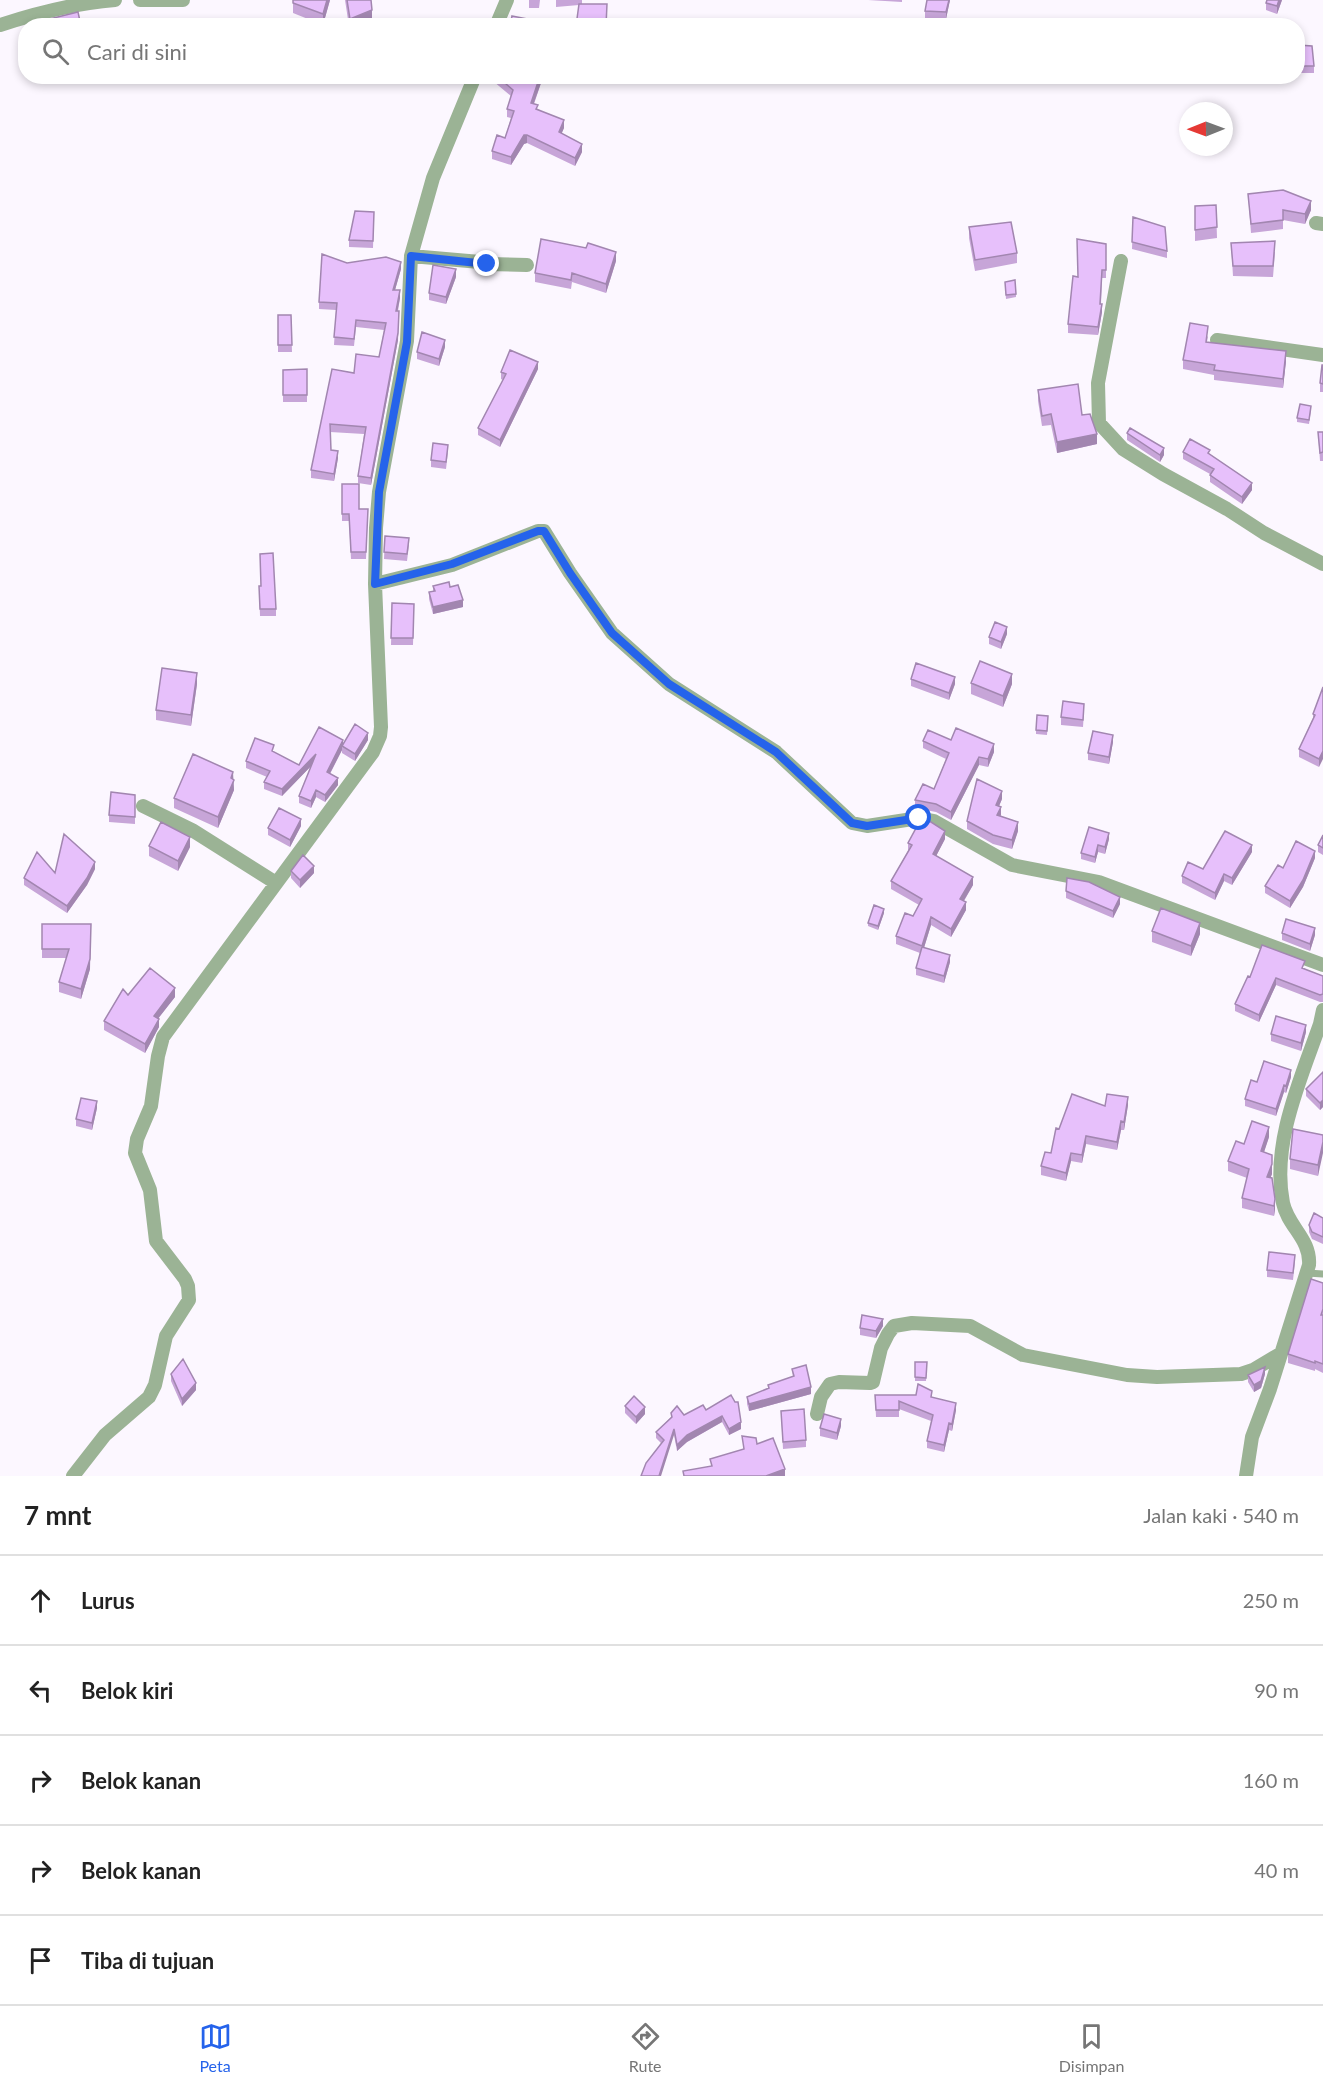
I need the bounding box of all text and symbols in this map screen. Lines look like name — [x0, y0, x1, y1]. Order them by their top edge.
search box — [18, 18, 1305, 84]
icon: search — [39, 35, 72, 68]
text: Cari di sini — [87, 38, 187, 65]
north arrow — [1179, 102, 1233, 156]
route end — [473, 250, 499, 276]
route start — [905, 804, 931, 830]
text: 7 mnt — [24, 1499, 91, 1531]
text: Jalan kaki · 540 m — [1143, 1503, 1299, 1527]
icon: ahead — [24, 1584, 57, 1617]
text: Lurus — [81, 1587, 135, 1614]
text: 250 m — [1243, 1588, 1299, 1612]
icon: left — [24, 1674, 57, 1707]
text: Belok kiri — [81, 1677, 173, 1704]
text: 90 m — [1254, 1678, 1299, 1702]
icon: right — [24, 1764, 57, 1797]
text: Belok kanan — [81, 1767, 201, 1794]
text: 160 m — [1243, 1768, 1299, 1792]
icon: right — [24, 1854, 57, 1887]
text: Belok kanan — [81, 1857, 201, 1884]
text: 40 m — [1254, 1858, 1299, 1882]
icon: arrive — [24, 1944, 57, 1977]
text: Tiba di tujuan — [81, 1947, 214, 1974]
tab: Peta — [199, 2020, 232, 2075]
tab: Rute — [629, 2020, 662, 2075]
tab: Disimpan — [1059, 2020, 1124, 2075]

